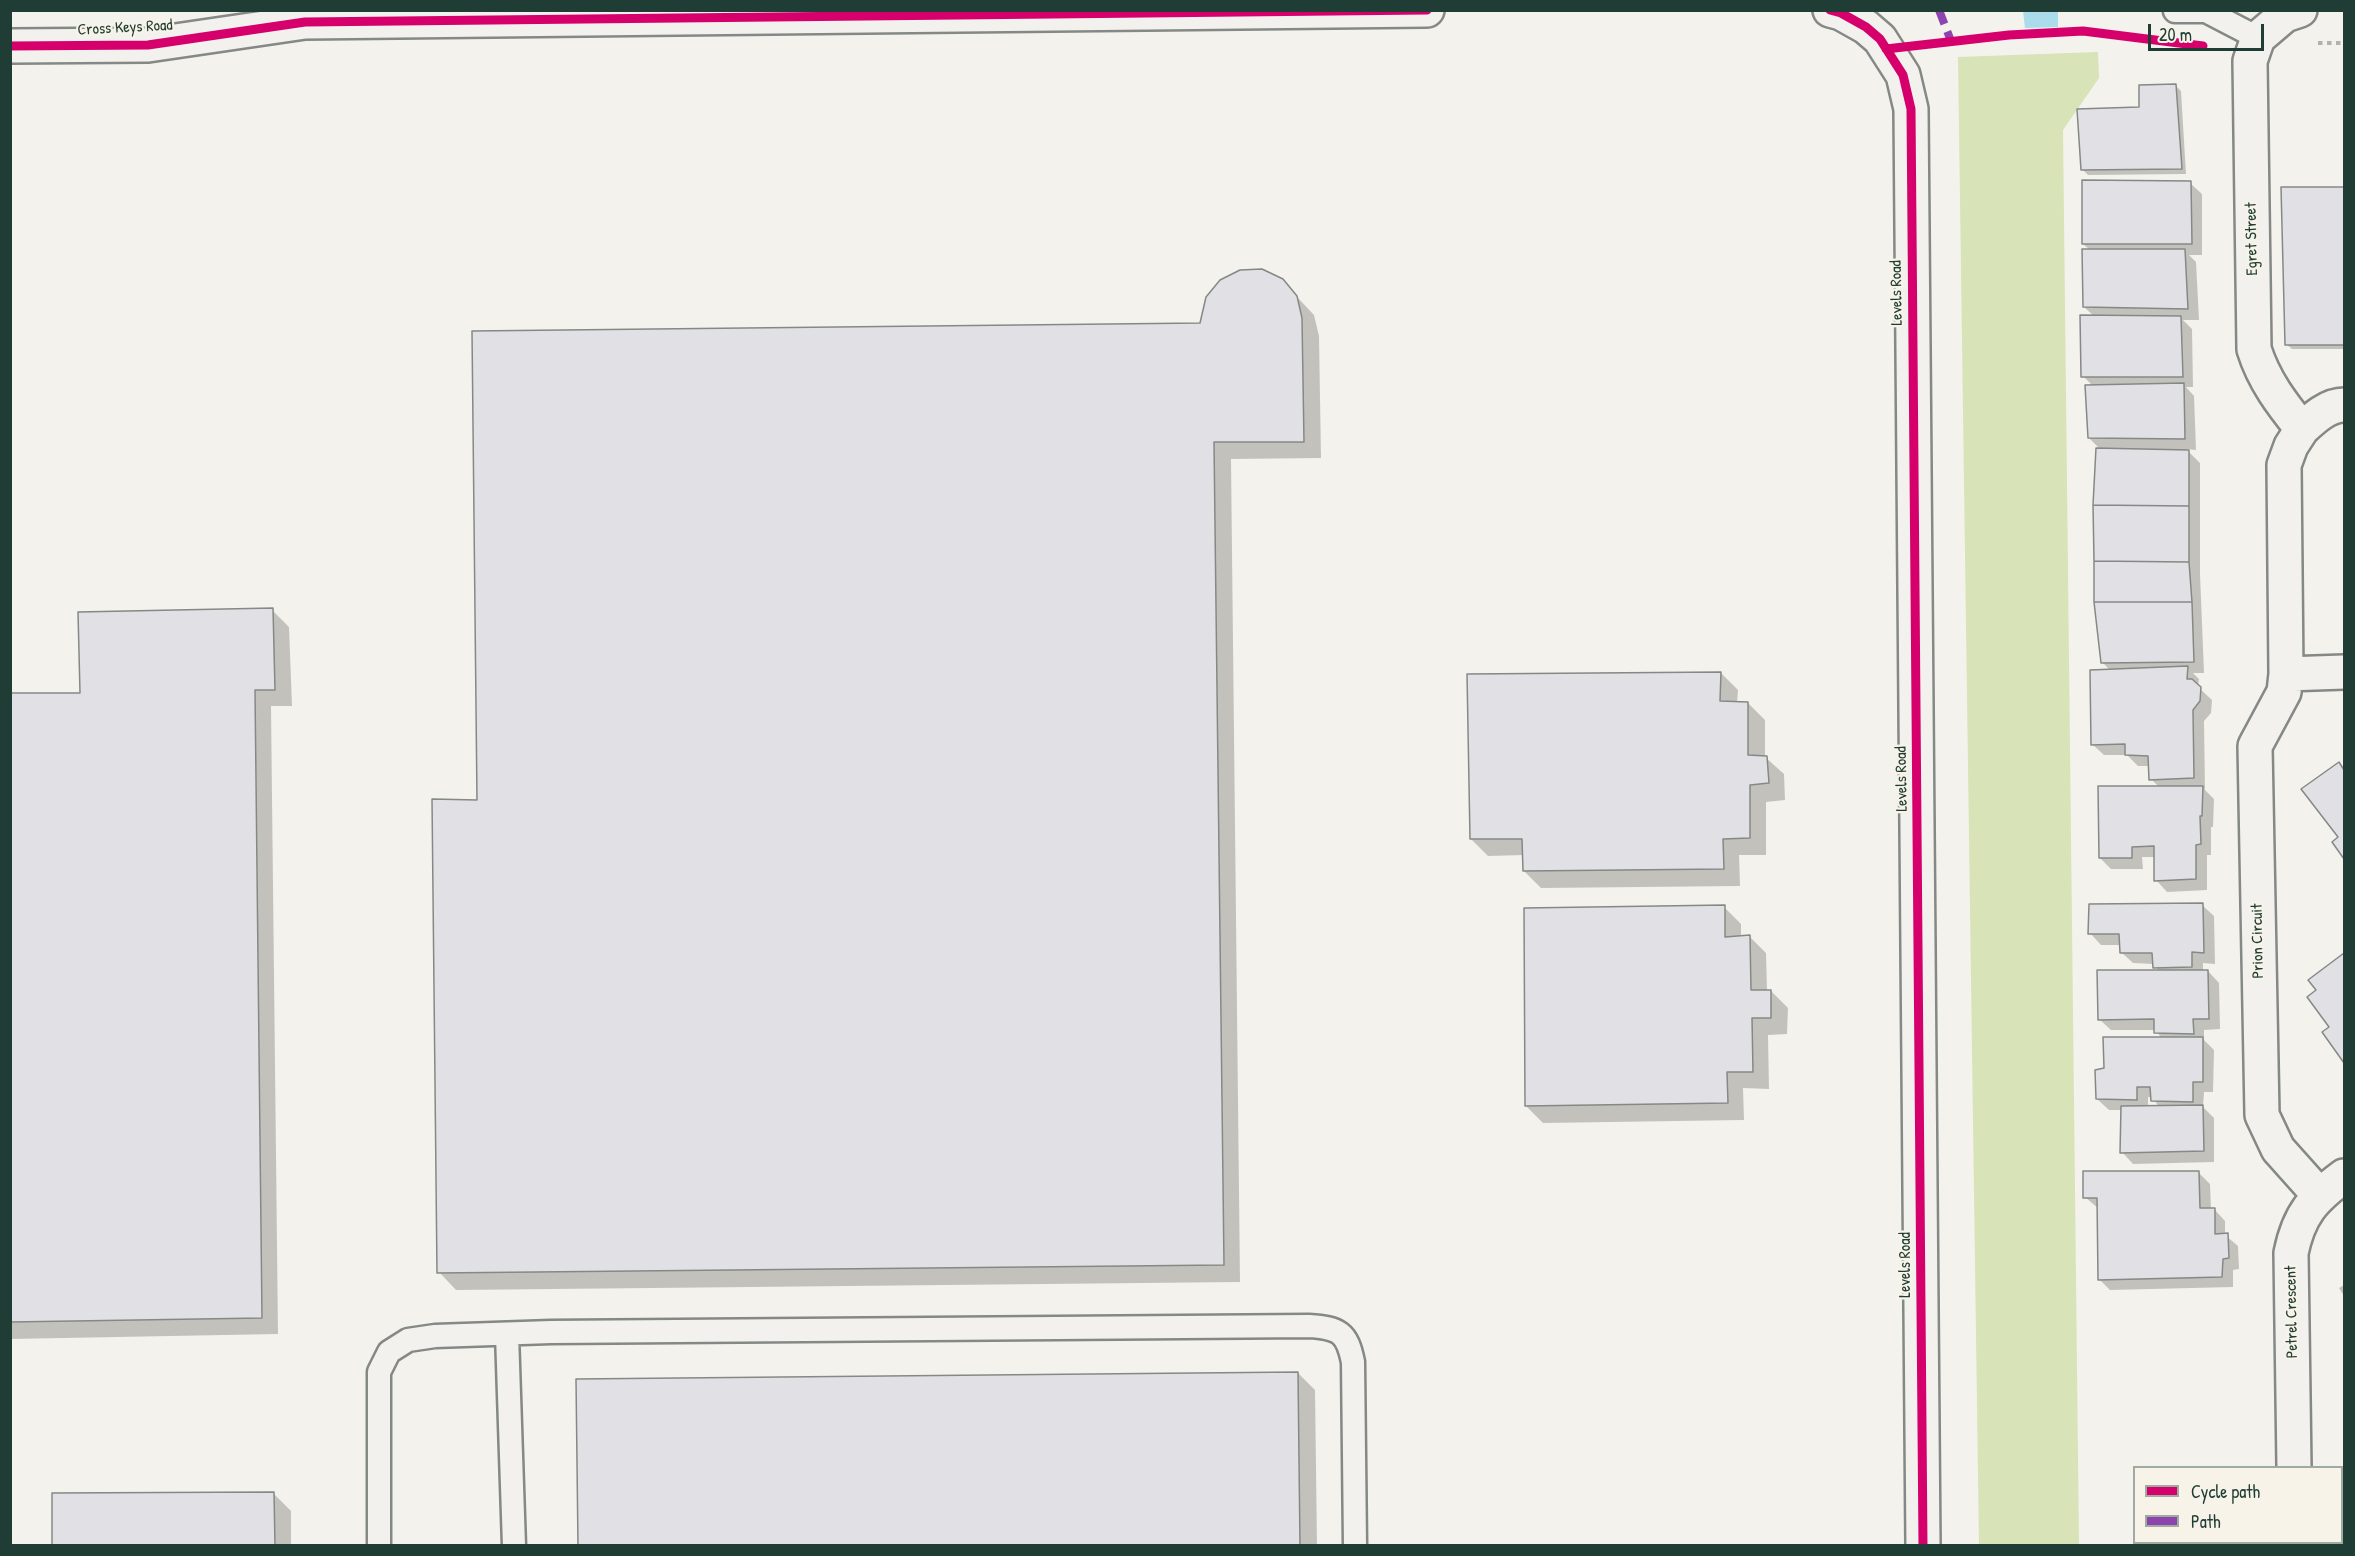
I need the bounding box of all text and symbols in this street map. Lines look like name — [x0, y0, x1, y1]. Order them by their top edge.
scale bar — [2151, 12, 2266, 50]
street label: Cross Keys Road — [77, 16, 173, 40]
text: 20 m — [2159, 22, 2192, 47]
street label: Egret Street — [2242, 202, 2262, 276]
street label: Levels Road — [1887, 260, 1907, 326]
street label: Levels Road — [1892, 746, 1912, 812]
street label: Prion Circuit — [2248, 903, 2268, 979]
street label: Levels Road — [1896, 1232, 1916, 1298]
street label: Petrel Crescent — [2282, 1265, 2302, 1359]
legend — [2133, 1466, 2343, 1544]
text: Cycle path — [2191, 1479, 2260, 1504]
text: Path — [2191, 1509, 2220, 1534]

